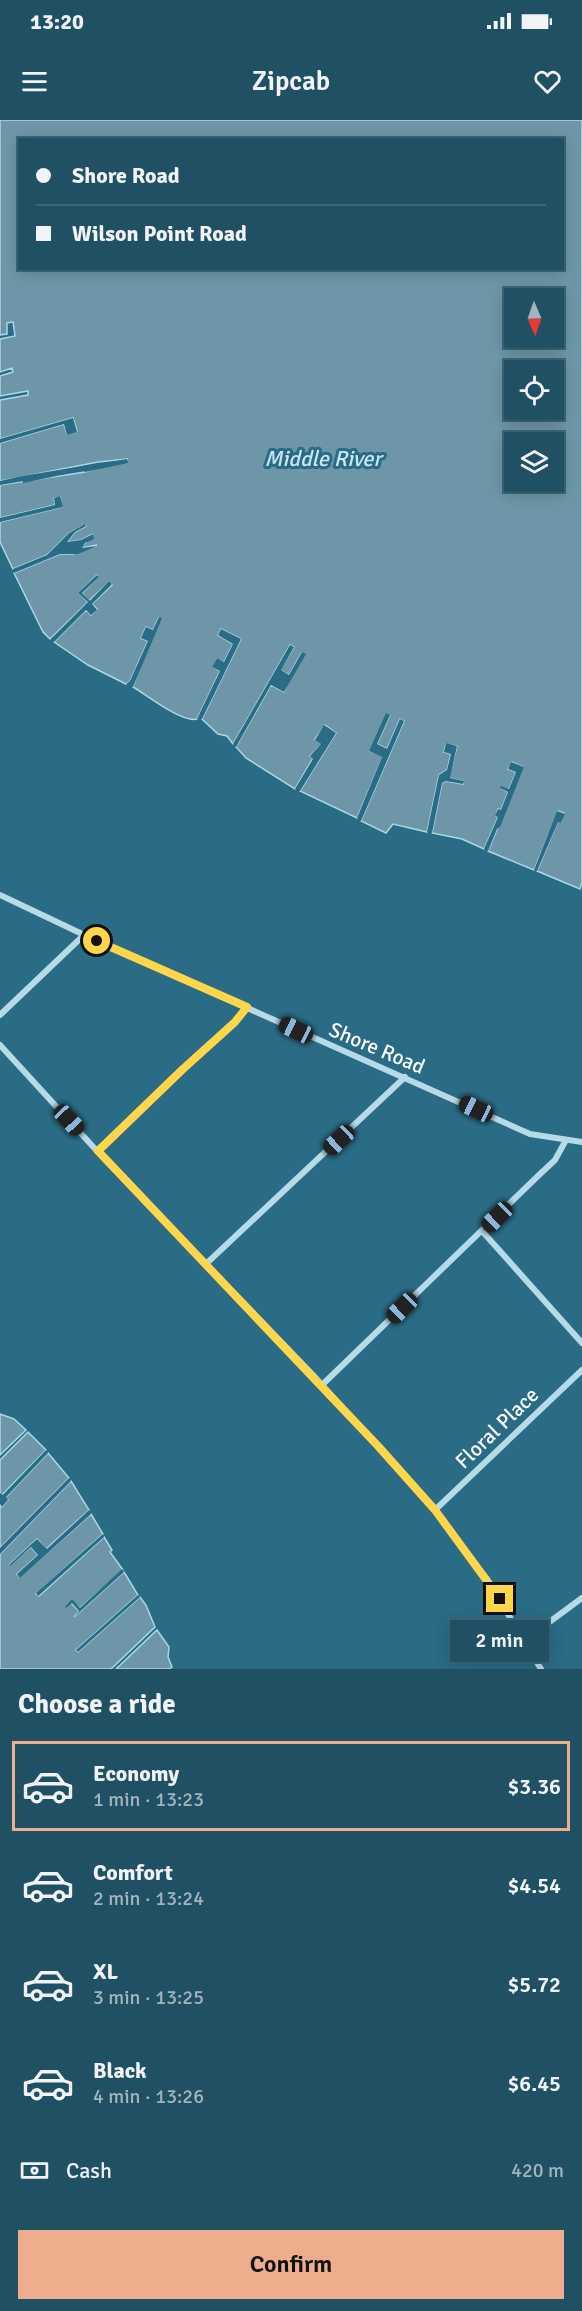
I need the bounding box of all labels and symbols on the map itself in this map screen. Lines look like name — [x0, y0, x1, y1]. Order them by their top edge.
north arrow — [504, 288, 564, 348]
water label: Middle River — [265, 445, 384, 472]
route start — [83, 927, 110, 954]
car — [276, 1014, 316, 1046]
street label: Shore Road — [325, 1016, 429, 1080]
car — [456, 1093, 496, 1125]
car — [50, 1101, 88, 1139]
car — [320, 1121, 358, 1159]
car — [478, 1198, 516, 1236]
car — [383, 1289, 421, 1327]
street label: Floral Place — [450, 1382, 544, 1474]
route end — [486, 1585, 513, 1612]
callout: 2 min — [450, 1620, 550, 1662]

